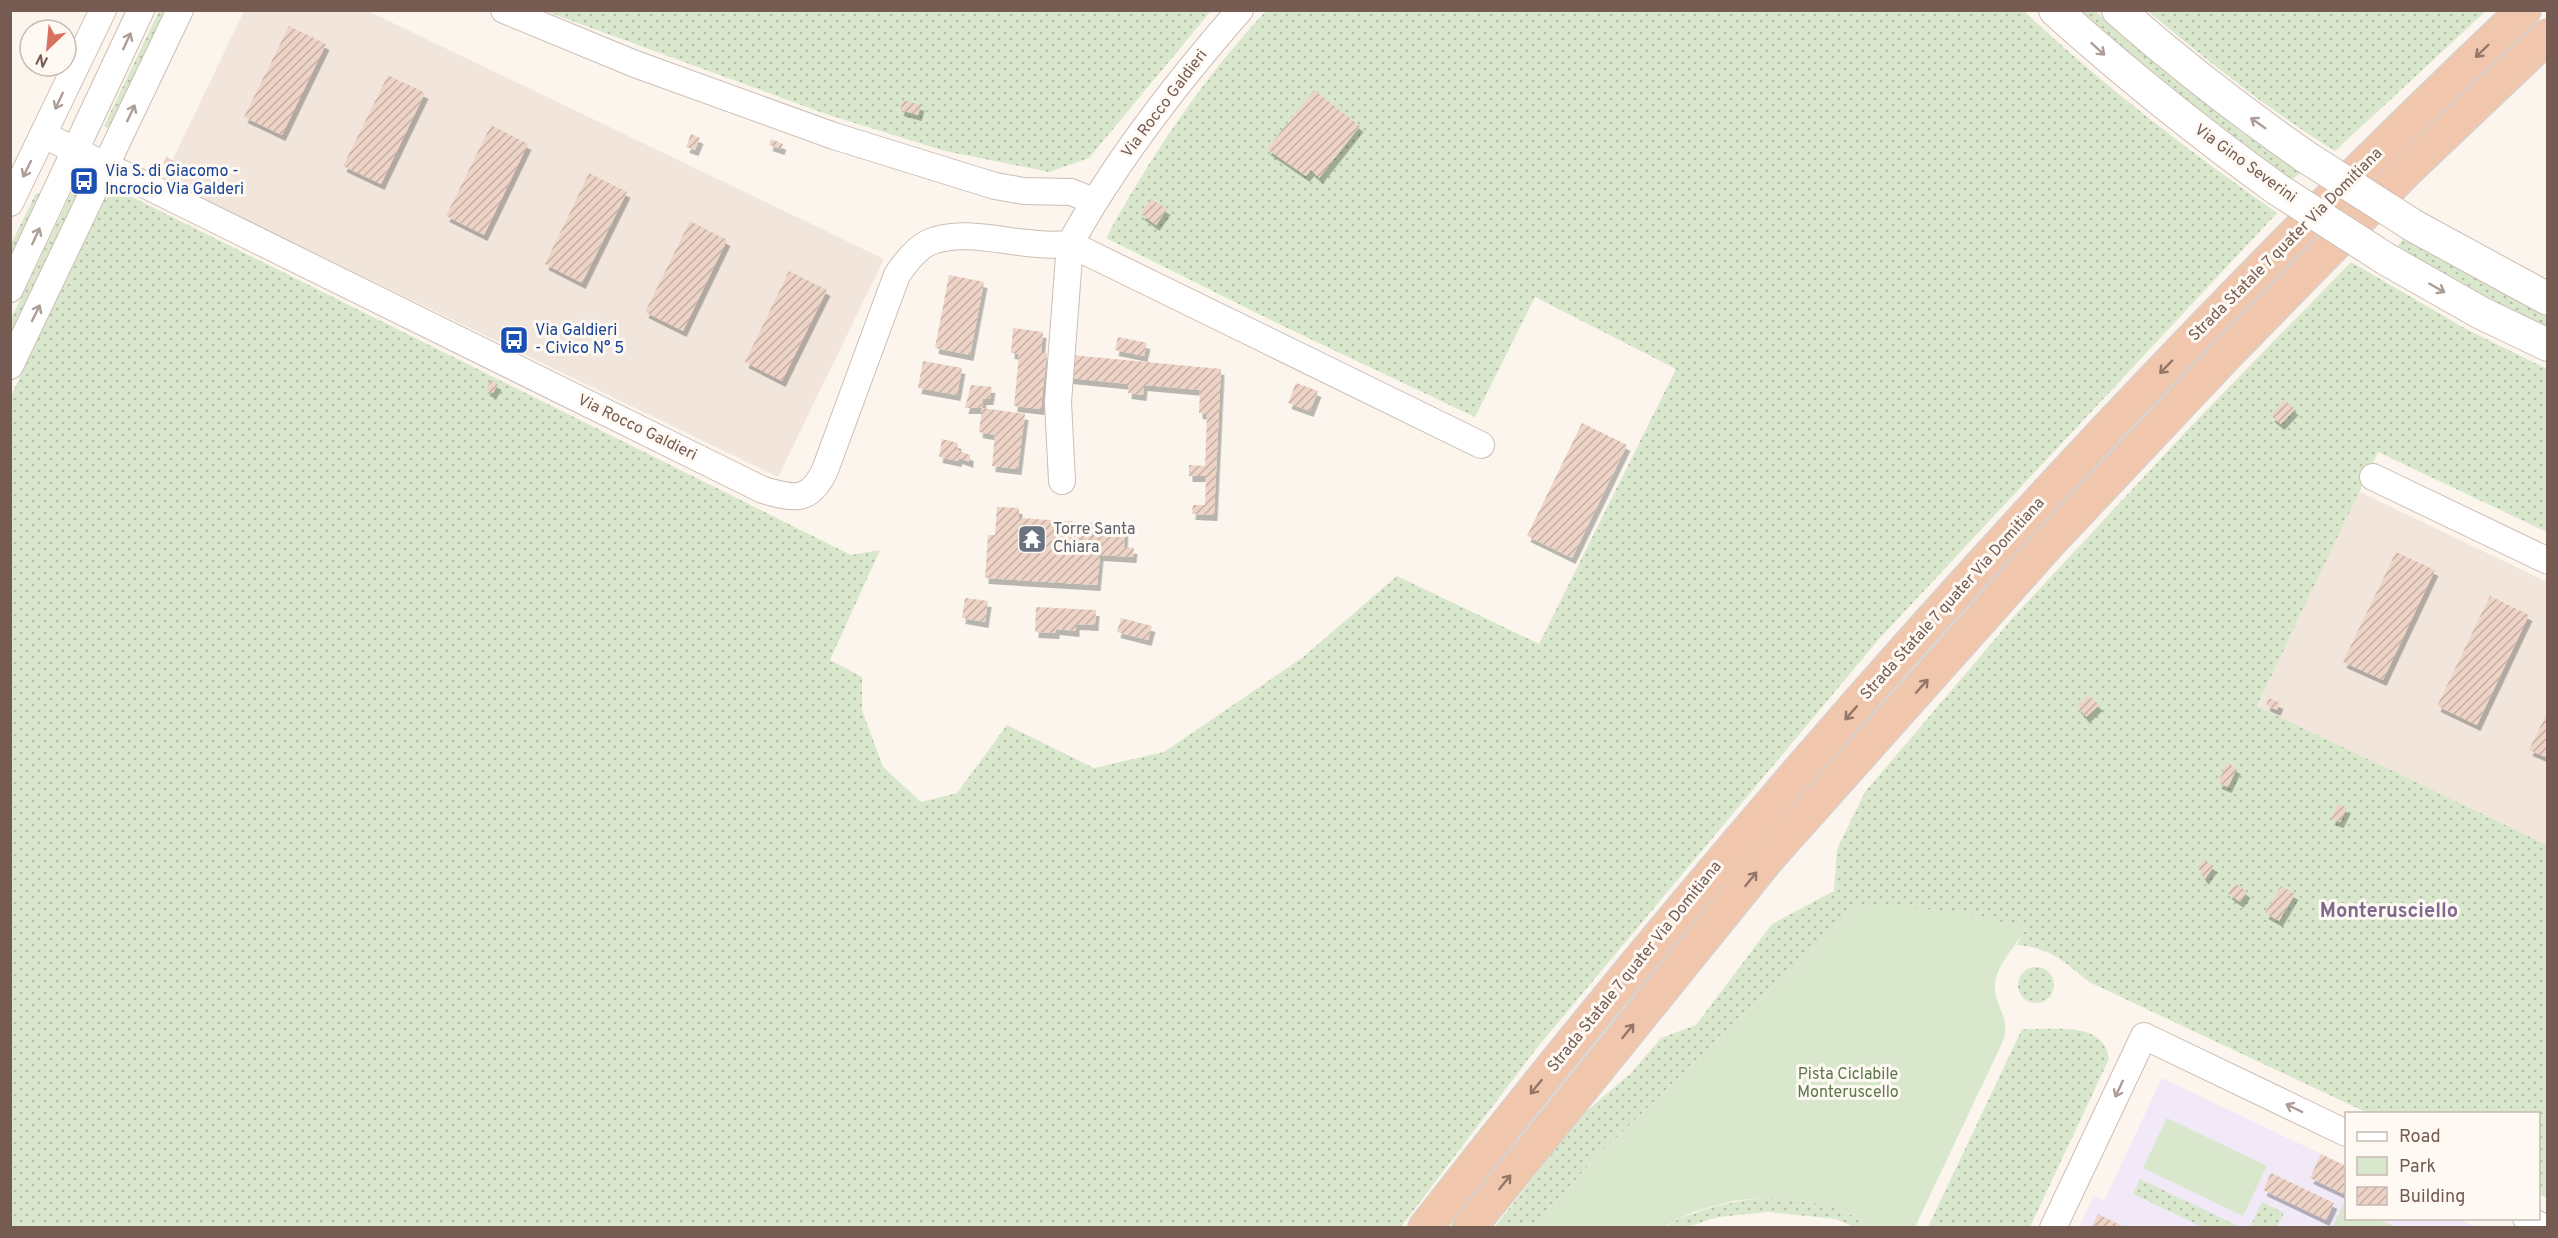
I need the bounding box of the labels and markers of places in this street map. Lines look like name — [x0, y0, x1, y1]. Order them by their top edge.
place label: Via S. di Giacomo - Incrocio Via Galderi — [105, 162, 244, 200]
bus stop icon: Via S. di Giacomo - Incrocio Via Galderi — [68, 165, 100, 197]
place label: Via Galdieri - Civico N° 5 — [535, 321, 624, 359]
bus stop icon: Via Galdieri - Civico N° 5 — [498, 324, 530, 356]
place label: Torre Santa Chiara — [1053, 520, 1135, 558]
temple icon: Torre Santa Chiara — [1016, 523, 1048, 555]

